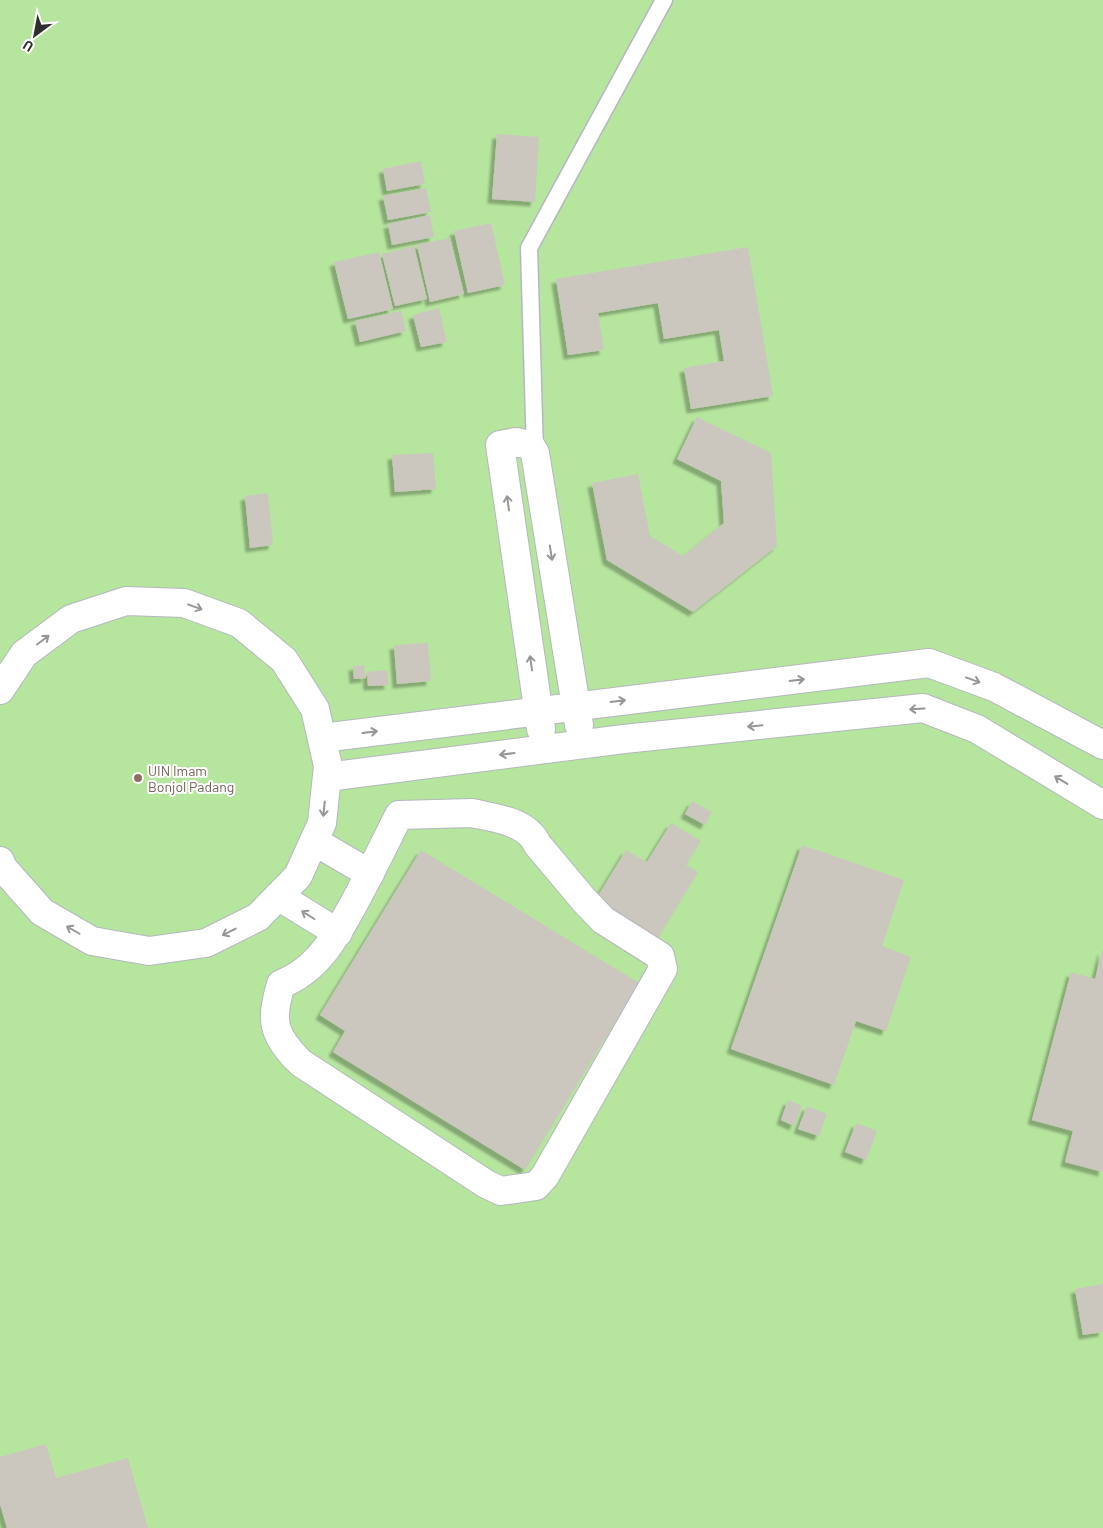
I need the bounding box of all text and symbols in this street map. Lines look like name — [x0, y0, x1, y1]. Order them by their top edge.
north arrow — [10, 10, 60, 60]
text: U — [19, 37, 36, 56]
one-way arrow — [503, 495, 513, 511]
one-way arrow — [546, 545, 556, 561]
one-way arrow — [186, 603, 202, 612]
one-way arrow — [36, 635, 49, 646]
one-way arrow — [526, 656, 536, 672]
one-way arrow — [788, 675, 804, 685]
one-way arrow — [965, 676, 980, 685]
one-way arrow — [610, 696, 626, 706]
one-way arrow — [909, 705, 925, 714]
one-way arrow — [748, 721, 764, 731]
one-way arrow — [362, 727, 378, 737]
one-way arrow — [499, 749, 515, 759]
place label: UIN Imam Bonjol Padang — [148, 762, 234, 795]
marker: UIN Imam Bonjol Padang — [132, 772, 144, 784]
one-way arrow — [1055, 774, 1069, 784]
one-way arrow — [319, 800, 329, 816]
one-way arrow — [302, 909, 316, 919]
one-way arrow — [66, 925, 81, 935]
one-way arrow — [222, 928, 237, 937]

